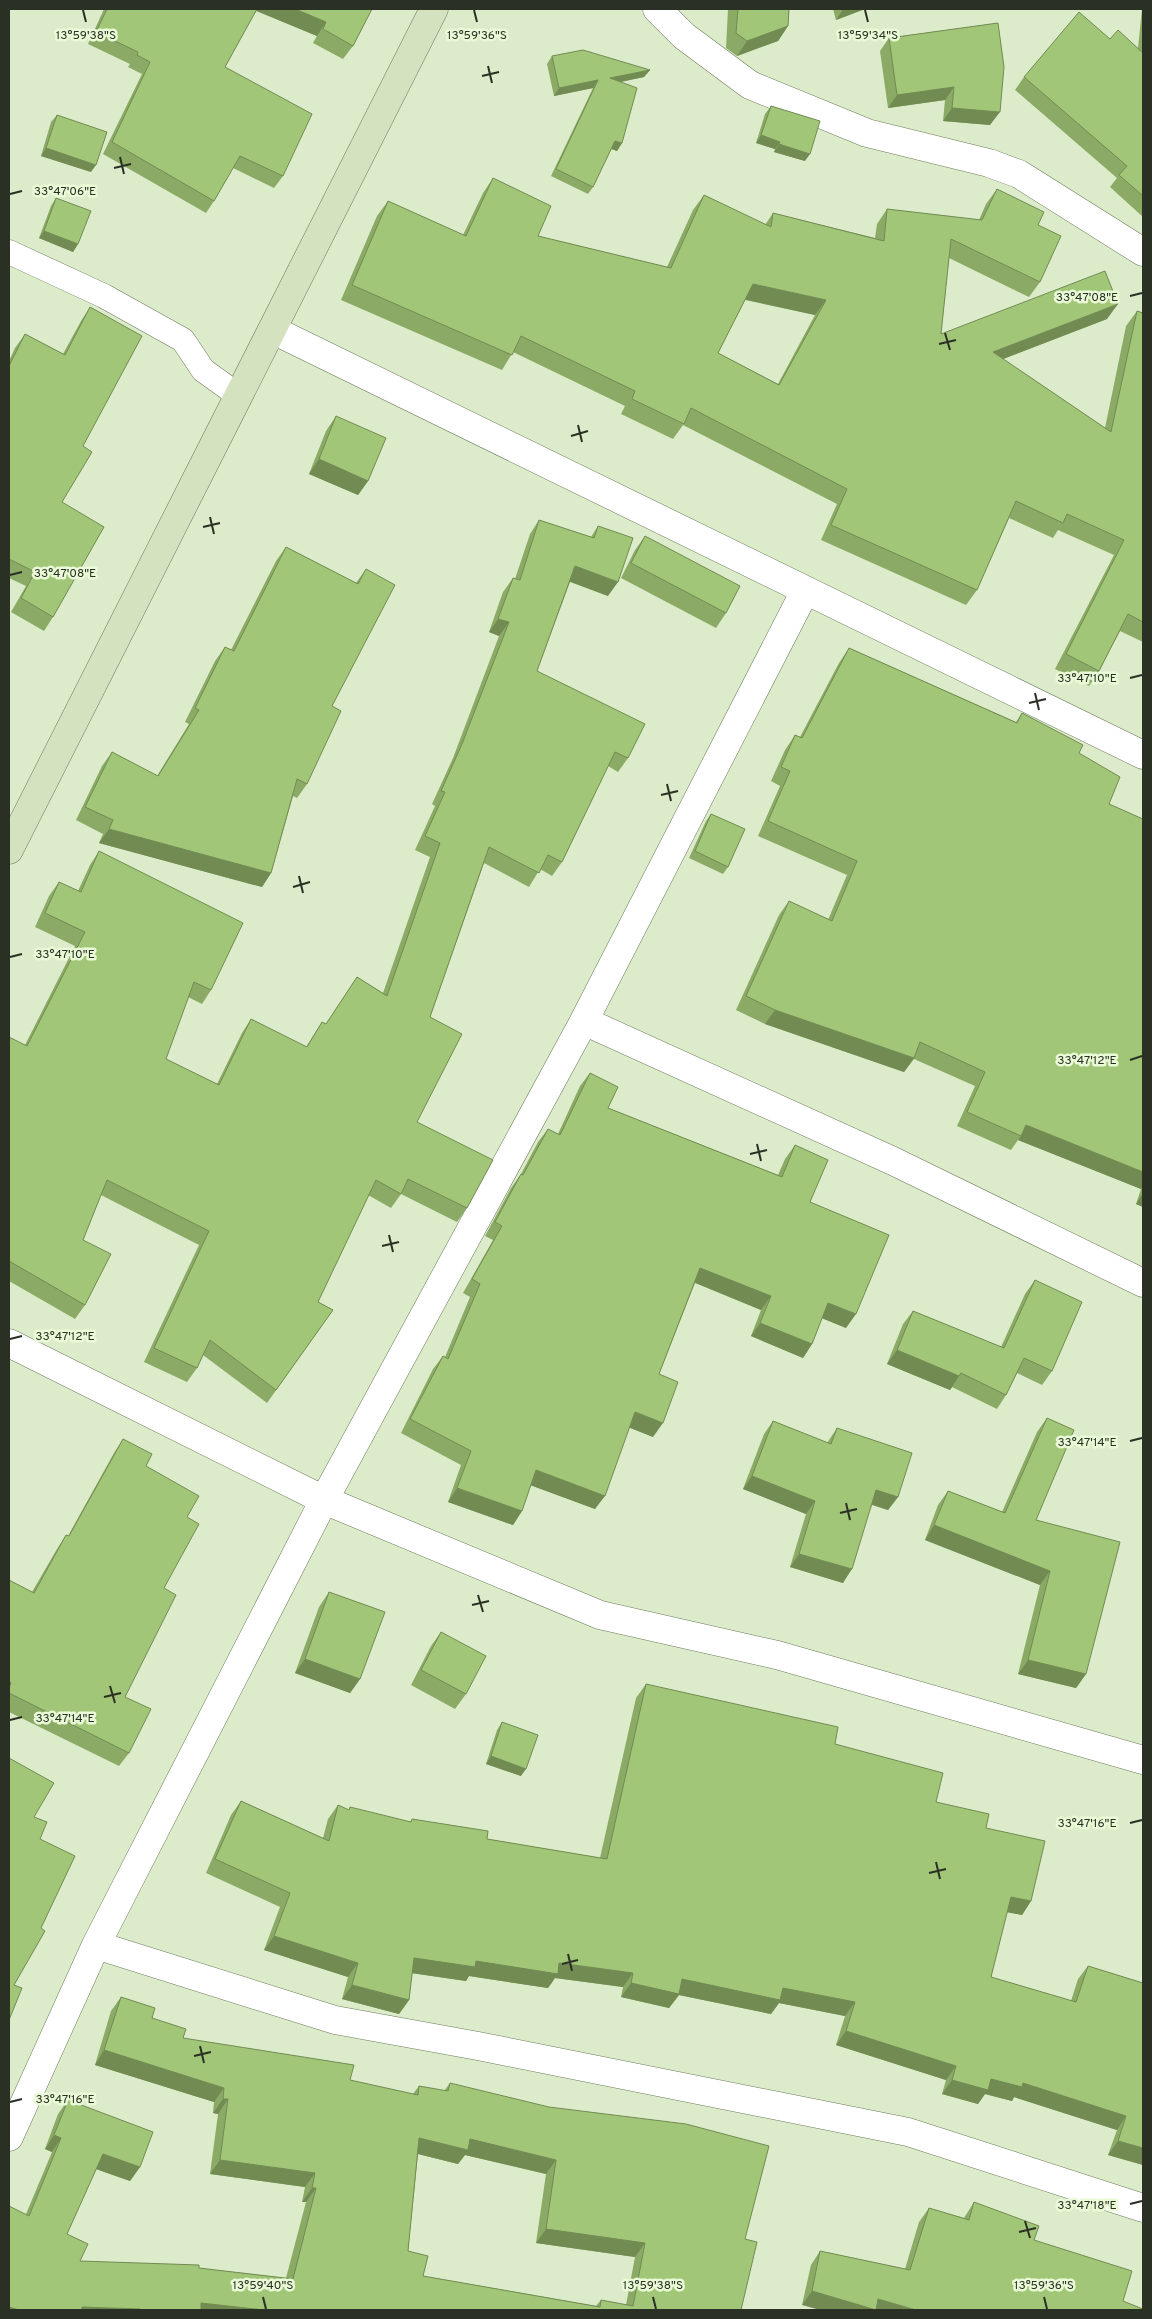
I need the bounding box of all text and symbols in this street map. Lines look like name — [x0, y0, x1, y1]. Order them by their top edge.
text: 13°59'38"S — [56, 28, 116, 44]
text: 13°59'36"S — [447, 28, 507, 44]
text: 13°59'34"S — [838, 28, 898, 44]
text: 33°47'06"E — [34, 184, 96, 200]
text: 33°47'08"E — [1056, 290, 1118, 306]
text: 33°47'08"E — [34, 566, 96, 582]
text: 33°47'10"E — [1057, 671, 1117, 687]
text: 33°47'10"E — [35, 947, 95, 963]
text: 33°47'12"E — [1057, 1053, 1117, 1069]
text: 33°47'12"E — [35, 1329, 95, 1345]
text: 33°47'14"E — [1057, 1435, 1117, 1451]
text: 33°47'14"E — [35, 1711, 95, 1727]
text: 33°47'16"E — [1057, 1816, 1117, 1832]
text: 33°47'16"E — [35, 2092, 95, 2108]
text: 33°47'18"E — [1057, 2198, 1117, 2214]
text: 13°59'40"S — [233, 2278, 293, 2294]
text: 13°59'38"S — [623, 2278, 683, 2294]
text: 13°59'36"S — [1014, 2278, 1074, 2294]

